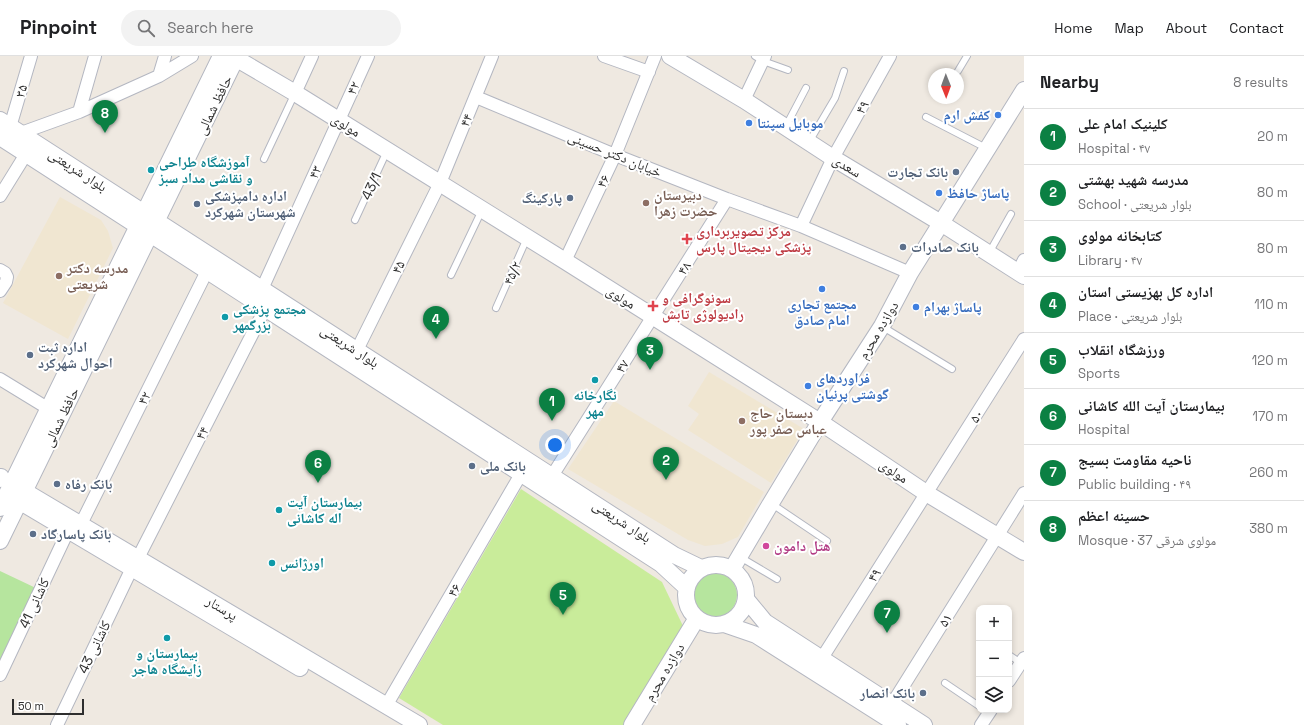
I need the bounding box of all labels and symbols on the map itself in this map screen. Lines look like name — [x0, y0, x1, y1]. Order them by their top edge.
north arrow — [928, 68, 964, 104]
street label: حافظ شمالی — [192, 72, 236, 138]
street label: ۴۲ — [342, 78, 364, 98]
street label: ۳۵ — [11, 82, 31, 100]
street label: ۴۹ — [851, 97, 873, 117]
pin: 8 — [92, 100, 118, 133]
place label: کفش ارم — [944, 106, 990, 125]
street label: مولوی — [328, 109, 364, 141]
marker: کفش ارم — [993, 110, 1003, 120]
street label: ۴۴ — [455, 111, 477, 129]
place label: موبایل سپنتا — [757, 114, 823, 132]
marker: موبایل سپنتا — [744, 118, 754, 128]
street label: خیابان دکتر حسینی — [565, 127, 665, 181]
street label: بلوار شریعتی — [45, 144, 111, 196]
street label: سعدی — [829, 150, 865, 182]
place label: آموزشگاه طراحی و نقاشی مداد سبز — [158, 153, 253, 187]
street label: ۴۳ — [304, 163, 326, 181]
place label: بانک تجارت — [887, 163, 948, 181]
marker: آموزشگاه طراحی و نقاشی مداد سبز — [146, 165, 156, 175]
marker: بانک تجارت — [951, 167, 961, 177]
street label: 43/1 — [357, 169, 385, 203]
street label: ۴۶ — [592, 171, 614, 191]
place label: پاساژ حافظ — [947, 184, 1010, 202]
place label: دبیرستان حضرت زهرا — [654, 186, 717, 220]
place label: اداره دامپزشکی شهرستان شهرکرد — [205, 187, 296, 221]
marker: پاساژ حافظ — [934, 188, 944, 198]
place label: پارکینگ — [522, 189, 562, 207]
marker: پارکینگ — [565, 193, 575, 203]
marker: دبیرستان حضرت زهرا — [641, 198, 651, 208]
marker: اداره دامپزشکی شهرستان شهرکرد — [192, 199, 202, 209]
place label: مرکز تصویربرداری پزشکی دیجیتال پارس — [696, 222, 811, 256]
marker: مرکز تصویربرداری پزشکی دیجیتال پارس — [681, 233, 693, 245]
place label: بانک صادرات — [911, 238, 979, 256]
marker: بانک صادرات — [898, 242, 908, 252]
street label: ۴۵ — [387, 257, 409, 277]
street label: ۴۵/۲ — [499, 258, 525, 288]
street label: ۴۸ — [673, 258, 695, 278]
place label: مدرسه دکتر شریعتی — [66, 259, 128, 293]
marker: مدرسه دکتر شریعتی — [54, 271, 64, 281]
street label: مولوی — [603, 281, 639, 313]
marker: مجتمع تجاری امام صادق — [817, 284, 827, 294]
place label: سونوگرافی و رادیولوژی تابش — [662, 289, 744, 323]
place label: مجتمع تجاری امام صادق — [787, 295, 857, 330]
street label: دوازده محرم — [854, 298, 903, 363]
place label: پاساژ بهرام — [924, 298, 982, 317]
place label: مجتمع پزشکی بزرگمهر — [232, 300, 306, 334]
marker: سونوگرافی و رادیولوژی تابش — [647, 300, 659, 312]
marker: پاساژ بهرام — [911, 302, 921, 312]
pin: 4 — [423, 306, 449, 339]
marker: مجتمع پزشکی بزرگمهر — [220, 312, 230, 322]
street label: بلوار شریعتی — [317, 320, 383, 372]
pin: 3 — [637, 337, 663, 370]
place label: اداره ثبت احوال شهرکرد — [38, 338, 113, 372]
marker: اداره ثبت احوال شهرکرد — [25, 350, 35, 360]
street label: ۴۷ — [611, 356, 633, 376]
place label: فراوردهای گوشتی پرنیان — [816, 369, 889, 403]
marker: نگارخانه مهر — [590, 375, 600, 385]
marker: فراوردهای گوشتی پرنیان — [803, 381, 813, 391]
street label: حافظ شمالی — [39, 384, 83, 450]
place label: نگارخانه مهر — [573, 386, 617, 420]
street label: ۴۲ — [133, 388, 155, 408]
pin: 1 — [539, 388, 565, 421]
place label: دبستان حاج عباس صفر پور — [749, 404, 827, 438]
street label: ۵۰ — [965, 406, 987, 426]
marker: دبستان حاج عباس صفر پور — [737, 416, 747, 426]
street label: ۴۴ — [191, 423, 213, 443]
your location — [545, 435, 565, 455]
pin: 2 — [653, 447, 679, 480]
pin: 6 — [305, 450, 331, 483]
street label: مولوی — [876, 455, 912, 487]
place label: بانک ملی — [480, 457, 526, 475]
marker: بانک ملی — [467, 461, 477, 471]
place label: بانک رفاه — [65, 475, 112, 493]
marker: بانک رفاه — [52, 479, 62, 489]
place label: بیمارستان آیت اله کاشانی — [287, 493, 362, 527]
street label: بلوار شریعتی — [589, 495, 655, 547]
marker: بیمارستان آیت اله کاشانی — [274, 505, 284, 515]
place label: بانک پاسارگاد — [41, 525, 111, 543]
marker: بانک پاسارگاد — [28, 529, 38, 539]
place label: هتل دامون — [774, 537, 830, 555]
marker: هتل دامون — [761, 541, 771, 551]
place label: اورژانس — [280, 554, 324, 572]
marker: اورژانس — [267, 558, 277, 568]
street label: ۴۹ — [863, 565, 885, 585]
street label: کاشانی 41 — [15, 575, 54, 631]
street label: ۴۶ — [443, 580, 465, 600]
pin: 5 — [550, 582, 576, 615]
street label: پرستار — [202, 591, 241, 625]
pin: 7 — [874, 600, 900, 633]
street label: ۵۱ — [934, 610, 956, 630]
street label: کاشانی 43 — [74, 618, 115, 676]
marker: بیمارستان و زایشگاه هاجر — [162, 633, 172, 643]
street label: دوازده محرم — [640, 640, 689, 705]
place label: بیمارستان و زایشگاه هاجر — [131, 644, 202, 678]
place label: بانک انصار — [859, 684, 915, 702]
marker: بانک انصار — [918, 688, 928, 698]
scale bar — [12, 697, 84, 716]

